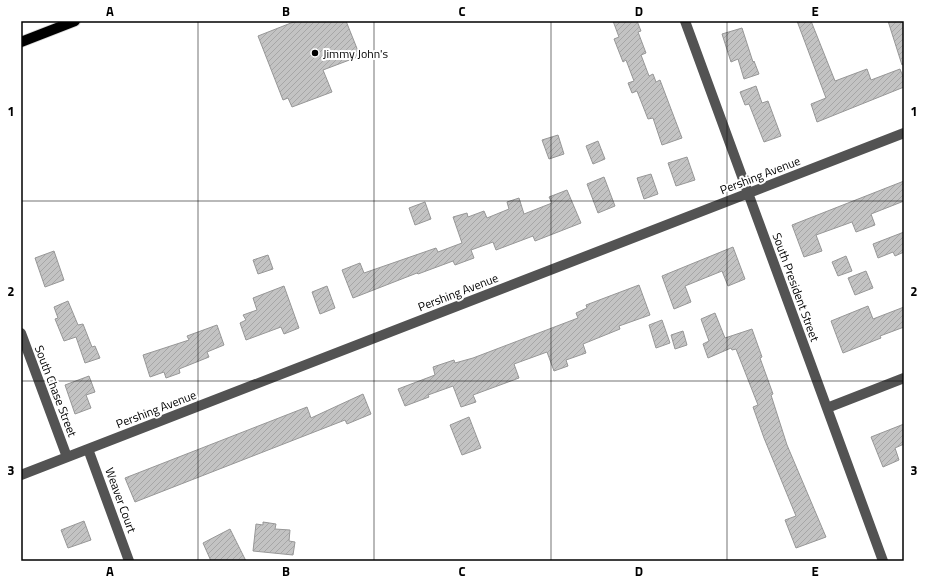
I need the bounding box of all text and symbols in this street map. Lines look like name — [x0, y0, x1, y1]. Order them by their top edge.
text: A — [106, 1, 114, 21]
text: B — [282, 1, 290, 21]
text: C — [458, 1, 466, 21]
text: D — [635, 1, 643, 21]
text: E — [811, 1, 819, 21]
place label: Jimmy John's — [323, 44, 388, 63]
marker: Jimmy John's — [310, 48, 320, 58]
text: 1 — [7, 101, 15, 121]
text: 1 — [910, 101, 918, 121]
street label: Pershing Avenue — [717, 151, 803, 199]
street label: South President Street — [767, 230, 825, 345]
street label: Pershing Avenue — [415, 268, 501, 316]
text: 2 — [7, 281, 15, 301]
text: 2 — [910, 281, 918, 301]
street label: South Chase Street — [30, 342, 82, 440]
street label: Pershing Avenue — [113, 385, 199, 433]
text: 3 — [7, 460, 15, 480]
text: 3 — [910, 460, 918, 480]
street label: Weaver Court — [100, 465, 142, 536]
text: A — [106, 561, 114, 581]
text: B — [282, 561, 290, 581]
text: C — [458, 561, 466, 581]
text: D — [635, 561, 643, 581]
text: E — [811, 561, 819, 581]

